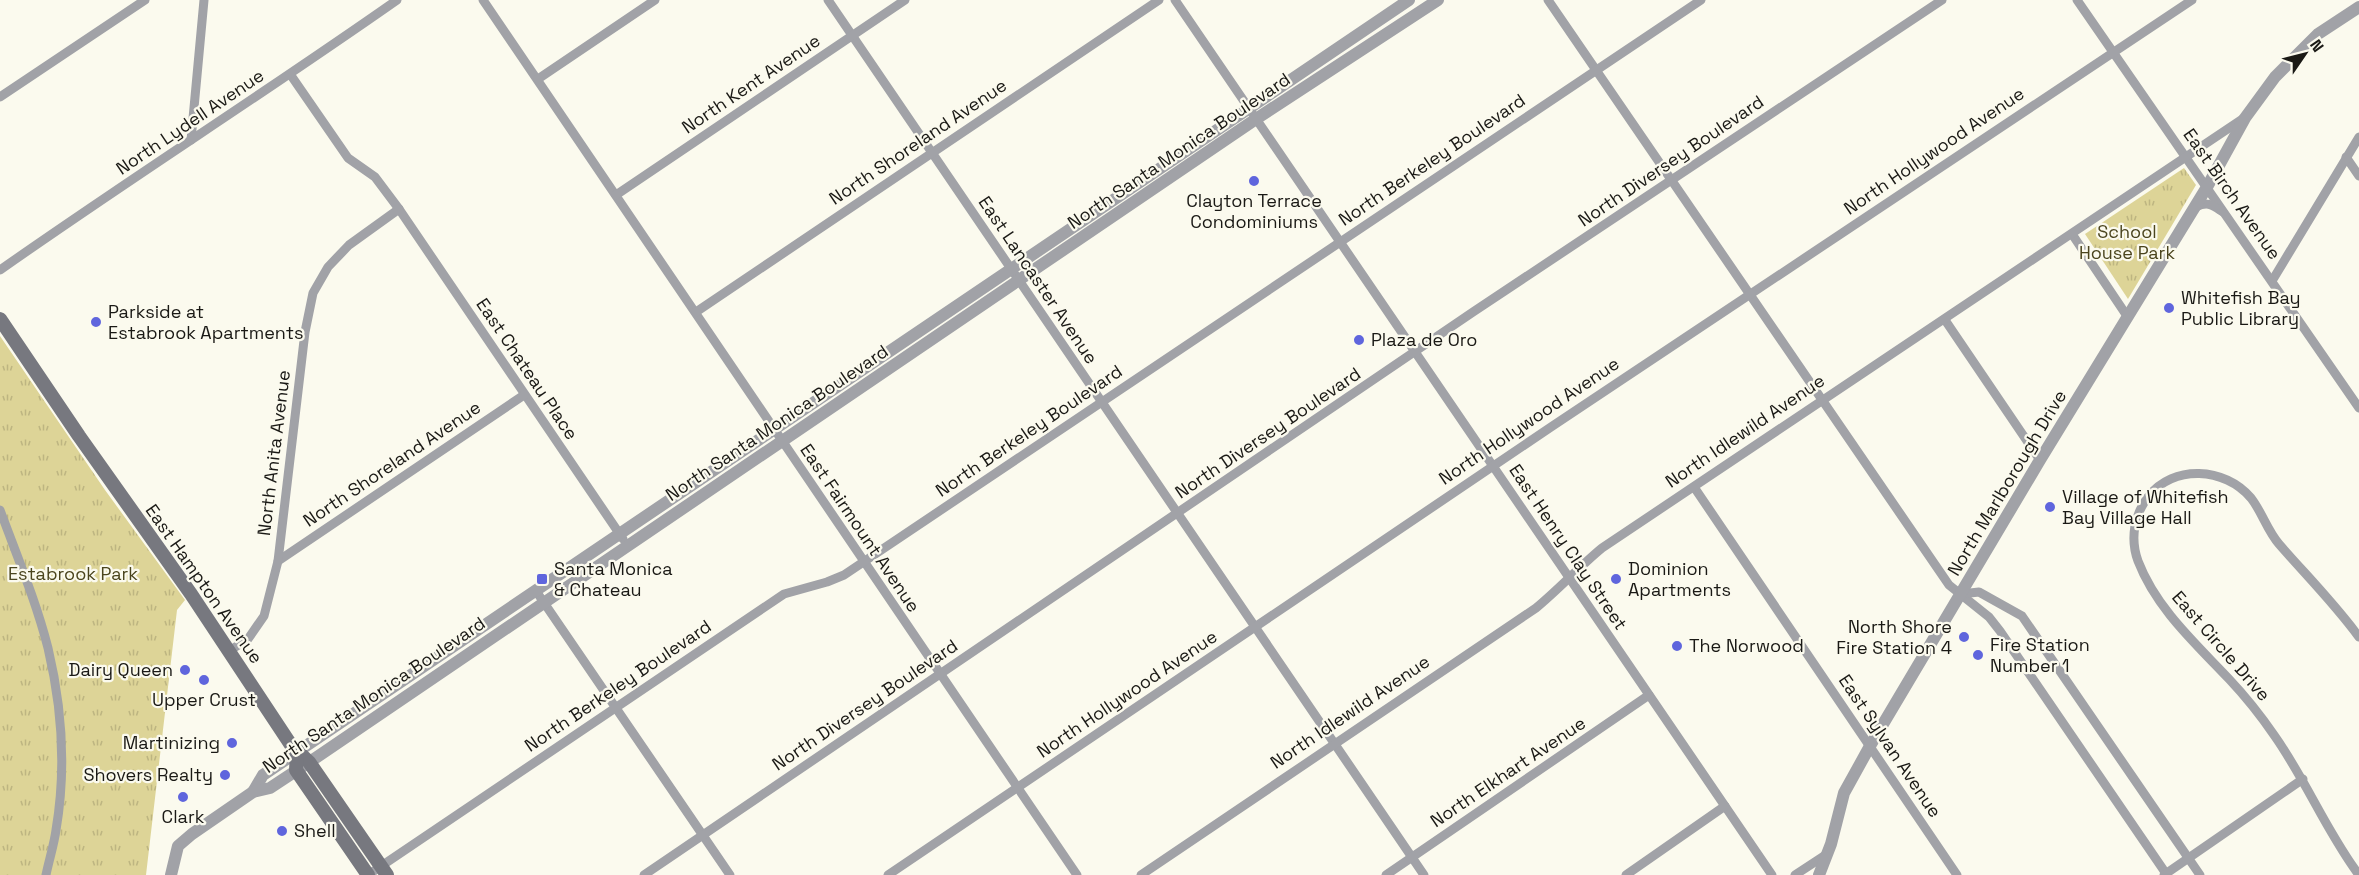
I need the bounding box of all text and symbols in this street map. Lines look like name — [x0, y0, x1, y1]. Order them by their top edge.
north arrow — [2275, 24, 2335, 84]
street label: North Kent Avenue — [677, 29, 824, 138]
text: N — [2305, 35, 2329, 56]
street label: North Lydell Avenue — [111, 64, 268, 180]
street label: North Santa Monica Boulevard — [1063, 67, 1294, 234]
street label: North Shoreland Avenue — [824, 73, 1011, 210]
street label: North Hollywood Avenue — [1839, 82, 2028, 220]
street label: North Berkeley Boulevard — [1334, 88, 1529, 231]
street label: North Diversey Boulevard — [1573, 90, 1768, 231]
street label: East Birch Avenue — [2179, 124, 2286, 264]
marker: Clayton Terrace Condominiums — [1247, 174, 1261, 188]
place label: Clayton Terrace Condominiums — [1186, 189, 1322, 233]
street label: East Lancaster Avenue — [974, 191, 1103, 368]
park label: School House Park — [2079, 220, 2175, 264]
place label: Whitefish Bay Public Library — [2181, 286, 2301, 330]
street label: East Chateau Place — [471, 293, 583, 444]
place label: Parkside at Estabrook Apartments — [108, 300, 303, 344]
marker: Whitefish Bay Public Library — [2162, 301, 2176, 315]
marker: Parkside at Estabrook Apartments — [89, 315, 103, 329]
place label: Plaza de Oro — [1371, 328, 1477, 351]
marker: Plaza de Oro — [1352, 333, 1366, 347]
street label: North Santa Monica Boulevard — [661, 339, 892, 506]
street label: North Hollywood Avenue — [1434, 352, 1623, 490]
street label: North Berkeley Boulevard — [931, 359, 1126, 502]
street label: North Diversey Boulevard — [1170, 362, 1365, 503]
street label: North Anita Avenue — [252, 369, 295, 537]
street label: North Idlewild Avenue — [1661, 369, 1829, 493]
street label: North Marlborough Drive — [1942, 386, 2071, 580]
street label: North Shoreland Avenue — [298, 395, 485, 532]
street label: East Fairmount Avenue — [795, 439, 925, 616]
street label: East Henry Clay Street — [1504, 459, 1633, 634]
place label: Village of Whitefish Bay Village Hall — [2062, 485, 2228, 529]
street label: East Hampton Avenue — [141, 499, 268, 668]
marker: Village of Whitefish Bay Village Hall — [2043, 500, 2057, 514]
place label: Santa Monica & Chateau — [554, 557, 673, 601]
place label: Dominion Apartments — [1628, 557, 1731, 601]
park label: Estabrook Park — [8, 562, 138, 585]
marker: Santa Monica & Chateau — [535, 572, 549, 586]
marker: Dominion Apartments — [1609, 572, 1623, 586]
street label: East Circle Drive — [2167, 586, 2276, 706]
street label: North Santa Monica Boulevard — [258, 611, 489, 778]
street label: North Berkeley Boulevard — [520, 614, 715, 757]
place label: North Shore Fire Station 4 — [1836, 615, 1952, 659]
street label: North Hollywood Avenue — [1032, 625, 1221, 763]
marker: North Shore Fire Station 4 — [1957, 630, 1971, 644]
place label: Fire Station Number 1 — [1990, 633, 2090, 677]
street label: North Diversey Boulevard — [767, 634, 962, 775]
place label: The Norwood — [1689, 634, 1804, 657]
marker: The Norwood — [1670, 639, 1684, 653]
marker: Fire Station Number 1 — [1971, 648, 1985, 662]
street label: North Idlewild Avenue — [1266, 650, 1434, 774]
place label: Dairy Queen — [68, 658, 173, 681]
marker: Dairy Queen — [178, 663, 192, 677]
street label: East Sylvan Avenue — [1834, 670, 1947, 822]
marker: Upper Crust — [197, 673, 211, 687]
place label: Upper Crust — [152, 688, 256, 711]
street label: North Elkhart Avenue — [1426, 711, 1590, 832]
place label: Martinizing — [123, 731, 220, 754]
marker: Martinizing — [225, 736, 239, 750]
place label: Shovers Realty — [83, 763, 213, 786]
marker: Shovers Realty — [218, 768, 232, 782]
marker: Clark — [176, 790, 190, 804]
place label: Clark — [162, 805, 205, 828]
place label: Shell — [294, 819, 336, 842]
marker: Shell — [275, 824, 289, 838]

